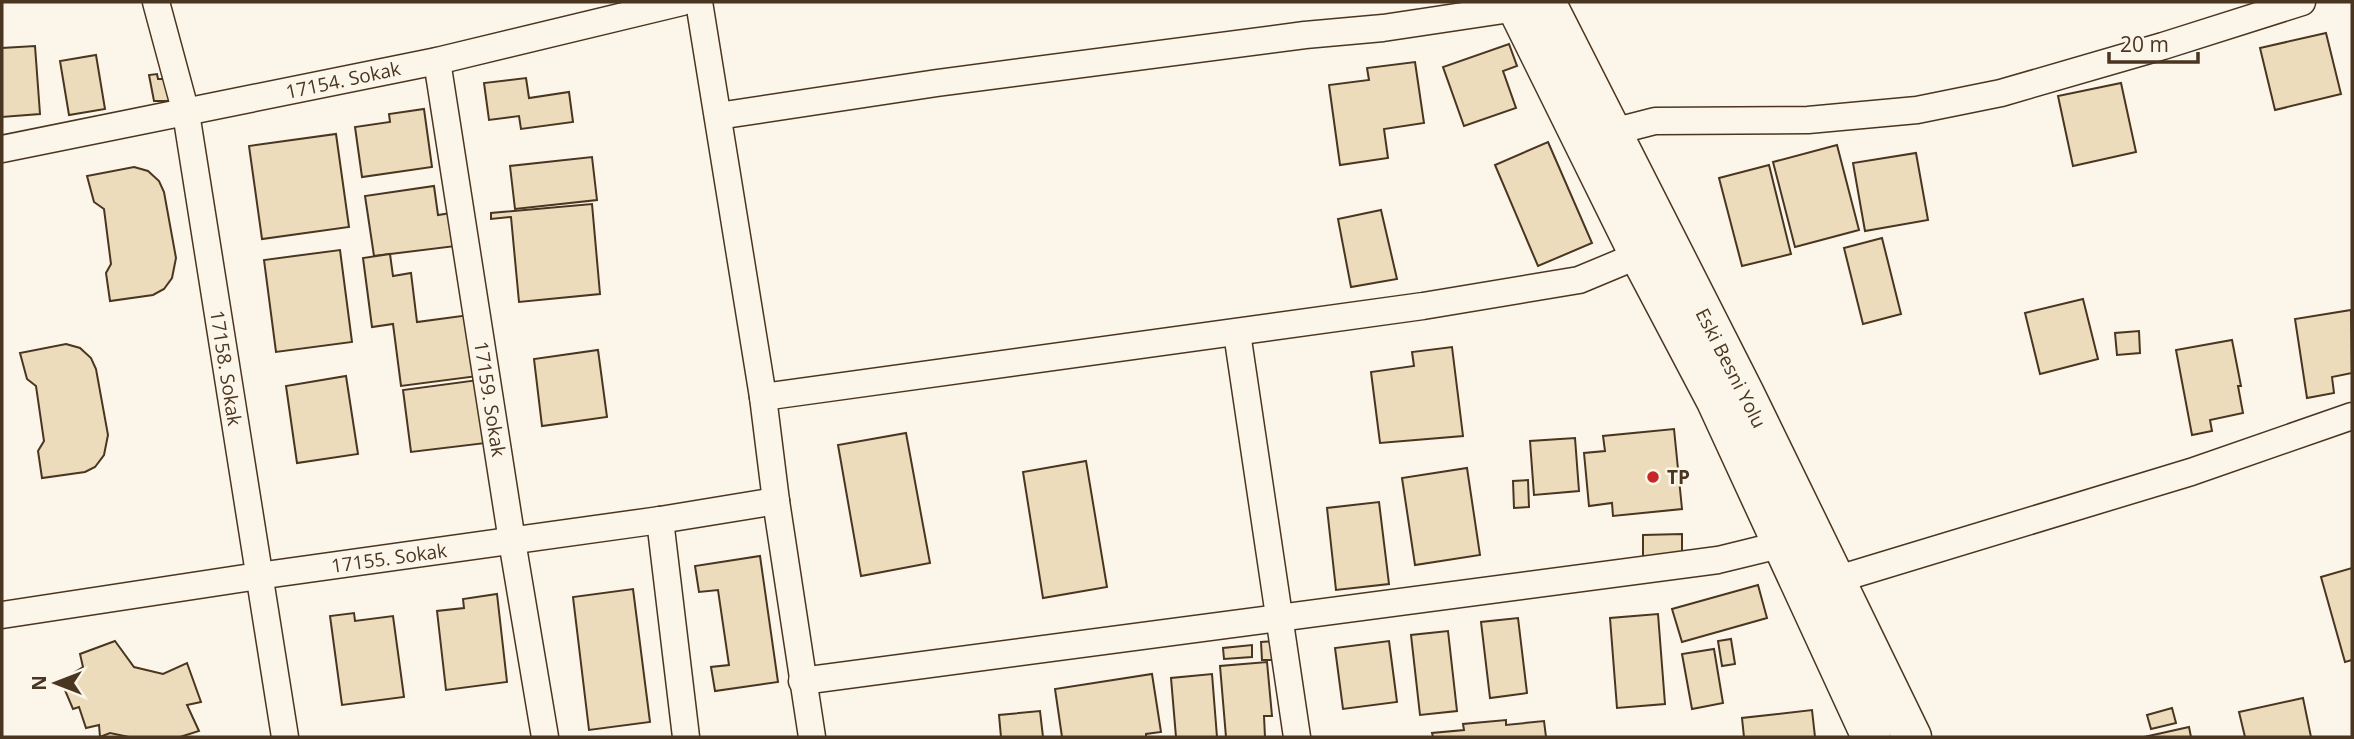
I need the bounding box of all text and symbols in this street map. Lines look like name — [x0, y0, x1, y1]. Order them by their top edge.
scale bar — [2109, 21, 2198, 65]
text: 20 m — [2120, 30, 2169, 58]
street label: 17154. Sokak — [283, 55, 403, 105]
street label: Eski Besni Yolu — [1690, 304, 1772, 432]
street label: 17158. Sokak — [204, 308, 248, 428]
street label: 17159. Sokak — [468, 339, 512, 459]
place label: TP — [1667, 464, 1690, 490]
marker: TP — [1645, 469, 1661, 485]
street label: 17155. Sokak — [329, 537, 449, 579]
north arrow — [21, 648, 91, 718]
text: N — [26, 675, 52, 691]

